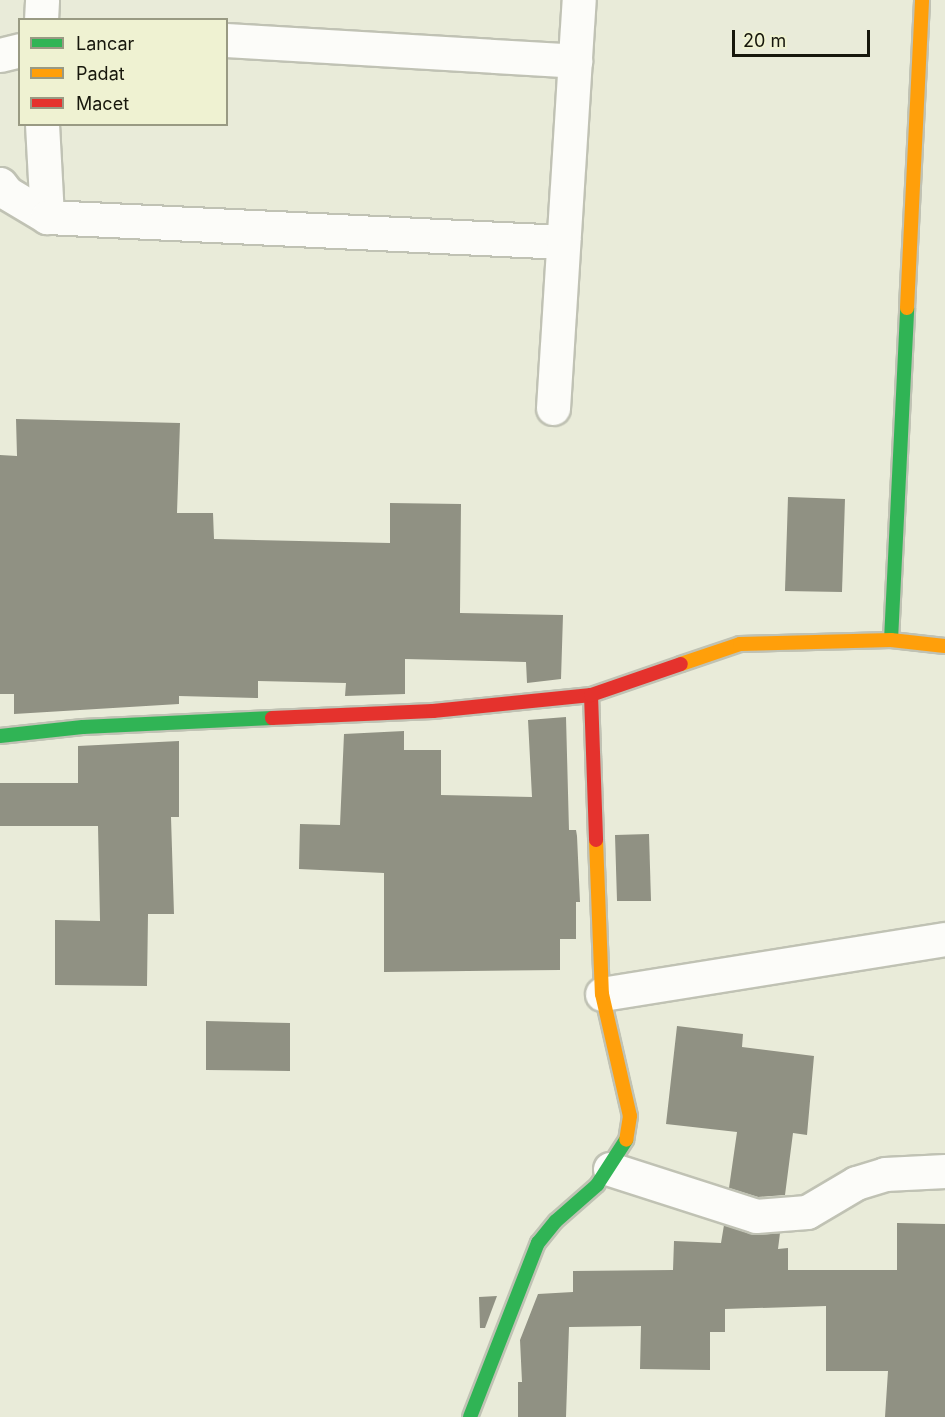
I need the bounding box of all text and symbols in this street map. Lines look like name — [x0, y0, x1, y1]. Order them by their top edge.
legend — [18, 18, 228, 126]
scale bar — [735, 18, 873, 56]
text: 20 m — [743, 30, 786, 51]
text: Lancar — [76, 33, 134, 54]
text: Padat — [76, 63, 125, 84]
text: Macet — [76, 93, 129, 114]

